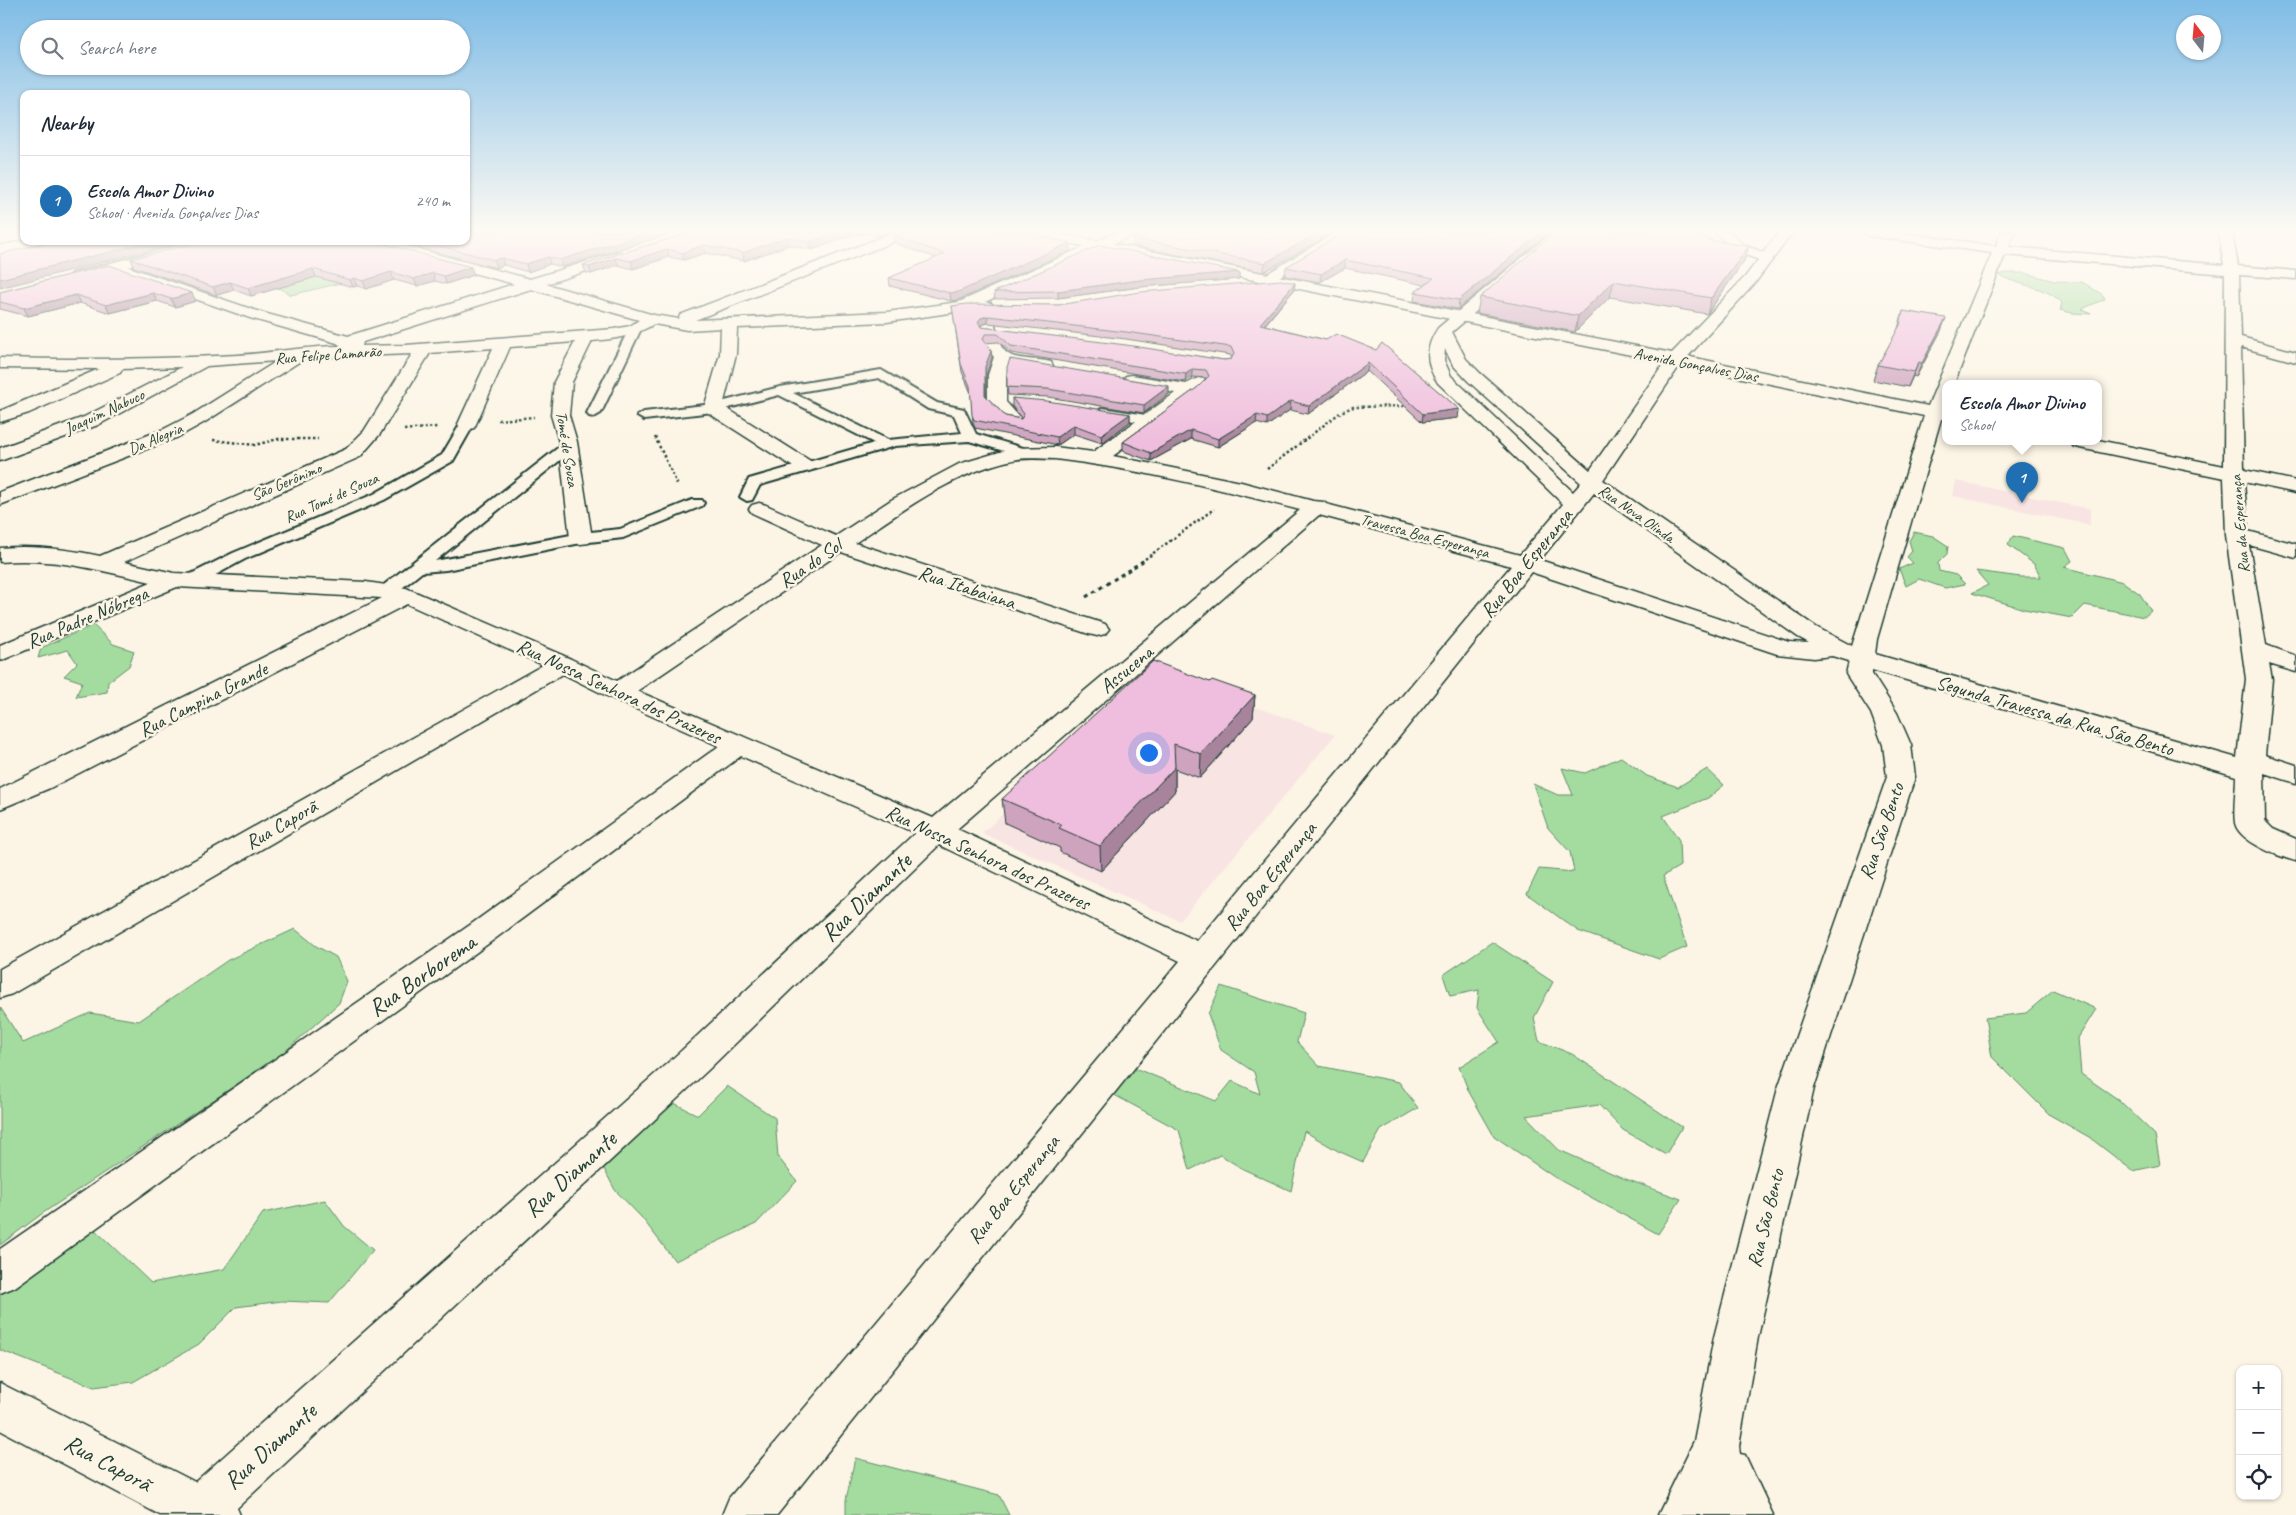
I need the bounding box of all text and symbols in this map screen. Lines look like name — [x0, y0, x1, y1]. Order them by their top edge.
north arrow — [2176, 15, 2221, 60]
search box — [20, 20, 470, 75]
icon: search — [38, 34, 66, 62]
text: Search here — [78, 36, 155, 60]
text: Nearby — [40, 110, 93, 136]
text: Escola Amor Divino — [87, 179, 213, 203]
text: 1 — [52, 191, 60, 211]
text: 240 m — [416, 191, 450, 211]
text: School · Avenida Gonçalves Dias — [87, 203, 258, 223]
street label: Rua Felipe Camarão — [274, 341, 383, 369]
street label: Avenida Gonçalves Dias — [1632, 343, 1761, 387]
popup — [1942, 380, 2102, 445]
street label: Joaquim Nabuco — [60, 384, 149, 439]
text: Escola Amor Divino — [1959, 391, 2085, 415]
street label: Tomé de Souza — [551, 410, 583, 489]
text: School — [1959, 415, 1993, 435]
street label: Da Alegria — [125, 418, 187, 459]
street label: São Gerônimo — [248, 457, 327, 506]
pin: 1 — [2006, 462, 2038, 503]
street label: Rua Tomé de Souza — [281, 468, 382, 528]
street label: Rua da Esperança — [2226, 473, 2254, 574]
street label: Rua Nova Olinda — [1594, 480, 1680, 548]
street label: Rua Boa Esperança — [1475, 503, 1579, 623]
street label: Travessa Boa Esperança — [1358, 509, 1492, 563]
street label: Rua do Sol — [774, 531, 849, 593]
street label: Rua Itabaiana — [915, 560, 1020, 615]
street label: Rua Padre Nóbrega — [23, 580, 153, 654]
street label: Rua Nossa Senhora dos Prazeres — [513, 633, 727, 751]
street label: Assucena — [1095, 639, 1159, 699]
street label: Rua Campina Grande — [135, 656, 273, 743]
street label: Segunda Travessa da Rua São Bento — [1933, 670, 2177, 762]
your location — [1136, 740, 1162, 766]
street label: Rua São Bento — [1853, 779, 1910, 883]
street label: Rua Caporã — [241, 793, 324, 855]
street label: Rua Nossa Senhora dos Prazeres — [882, 799, 1096, 917]
street label: Rua Boa Esperança — [1219, 816, 1323, 936]
street label: Rua Diamante — [814, 845, 919, 948]
street label: Rua Borborema — [362, 926, 483, 1023]
street label: Rua Diamante — [517, 1123, 624, 1224]
street label: Rua Boa Esperança — [962, 1129, 1066, 1249]
street label: Rua São Bento — [1741, 1166, 1790, 1270]
map controls — [2236, 1365, 2281, 1500]
button: + — [2236, 1365, 2281, 1410]
street label: Rua Diamante — [217, 1395, 324, 1496]
button: − — [2236, 1410, 2281, 1455]
street label: Rua Caporã — [59, 1428, 159, 1500]
button: locate — [2236, 1455, 2281, 1500]

